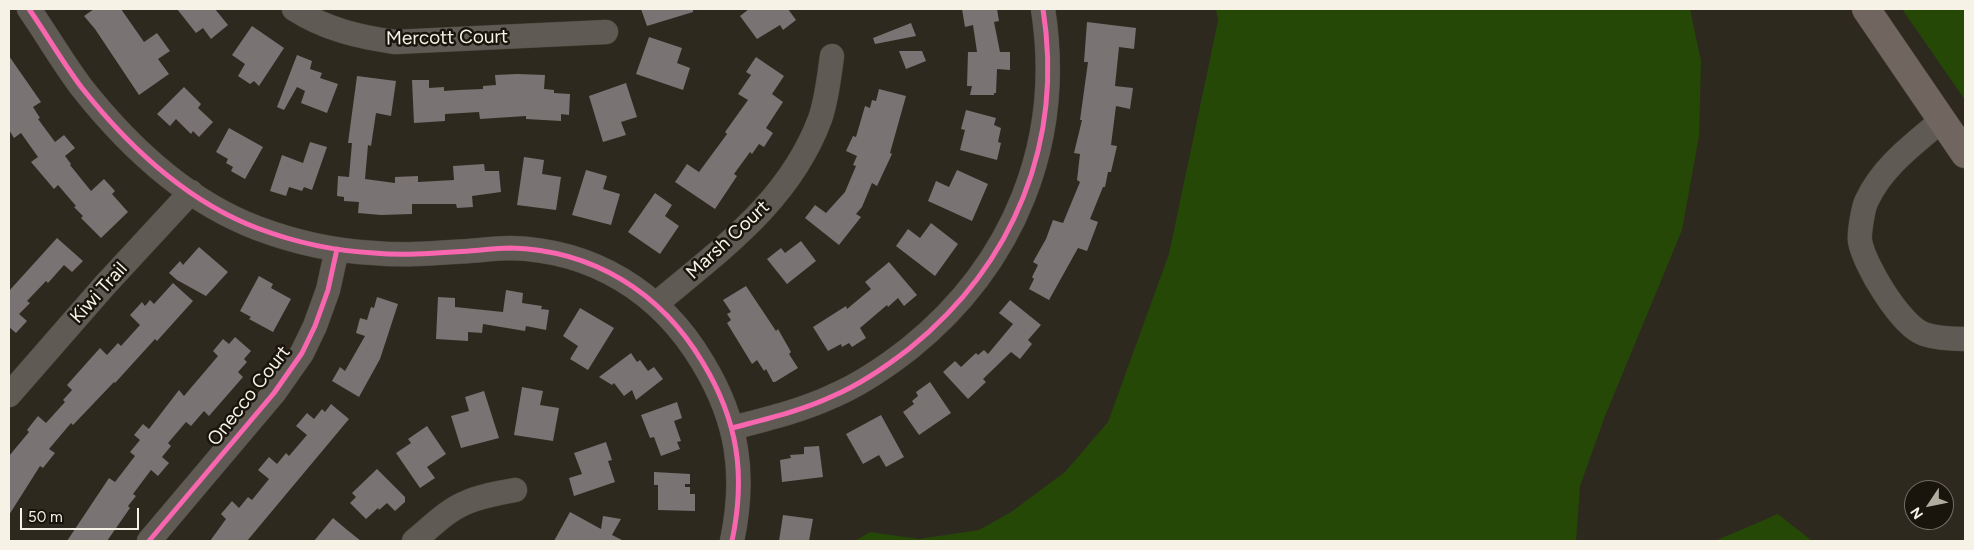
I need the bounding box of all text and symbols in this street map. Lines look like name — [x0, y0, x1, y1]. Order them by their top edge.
street label: Mercott Court — [386, 26, 508, 50]
street label: Marsh Court — [682, 196, 774, 284]
street label: Kiwi Trail — [66, 258, 132, 328]
street label: Onecco Court — [203, 341, 295, 451]
north arrow — [1904, 480, 1954, 530]
scale bar — [22, 498, 141, 530]
text: N — [1907, 504, 1927, 522]
text: 50 m — [28, 508, 63, 526]

